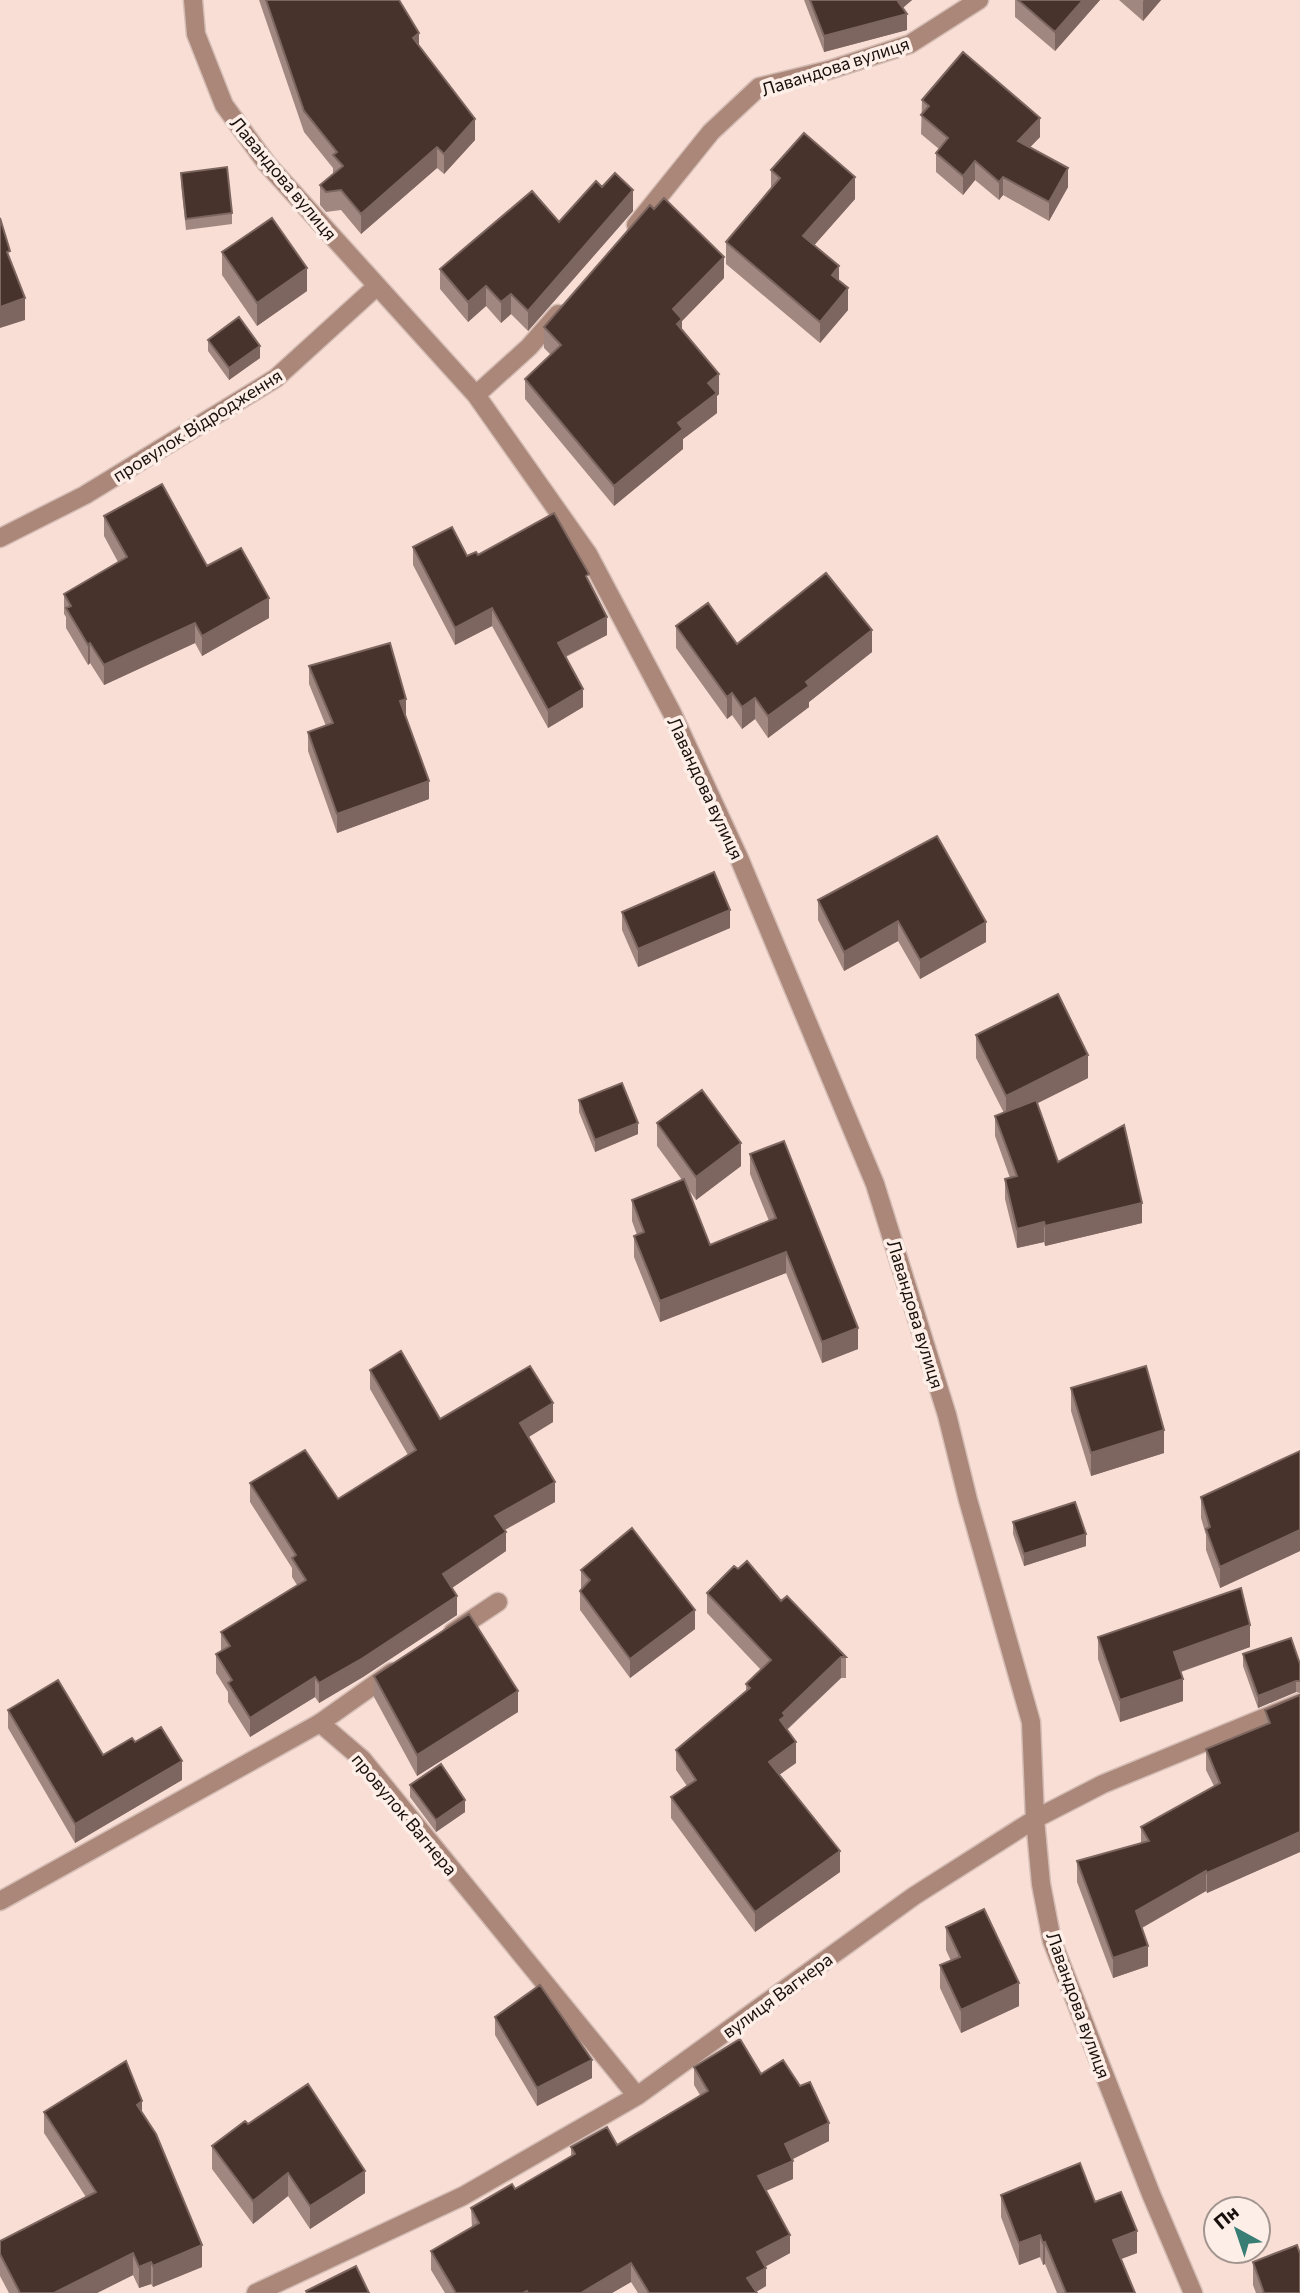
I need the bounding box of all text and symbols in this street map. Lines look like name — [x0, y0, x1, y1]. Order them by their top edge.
street label: Лавандова вулиця — [758, 32, 912, 100]
street label: Лавандова вулиця — [226, 112, 342, 244]
street label: провулок Відродження — [108, 364, 286, 486]
street label: Лавандова вулиця — [663, 713, 749, 863]
street label: Лавандова вулиця — [883, 1237, 949, 1391]
street label: провулок Вагнера — [348, 1749, 462, 1879]
street label: Лавандова вулиця — [1042, 1929, 1116, 2081]
street label: вулиця Вагнера — [718, 1948, 836, 2042]
north arrow — [1202, 2195, 1272, 2265]
text: Пн — [1209, 2200, 1243, 2233]

